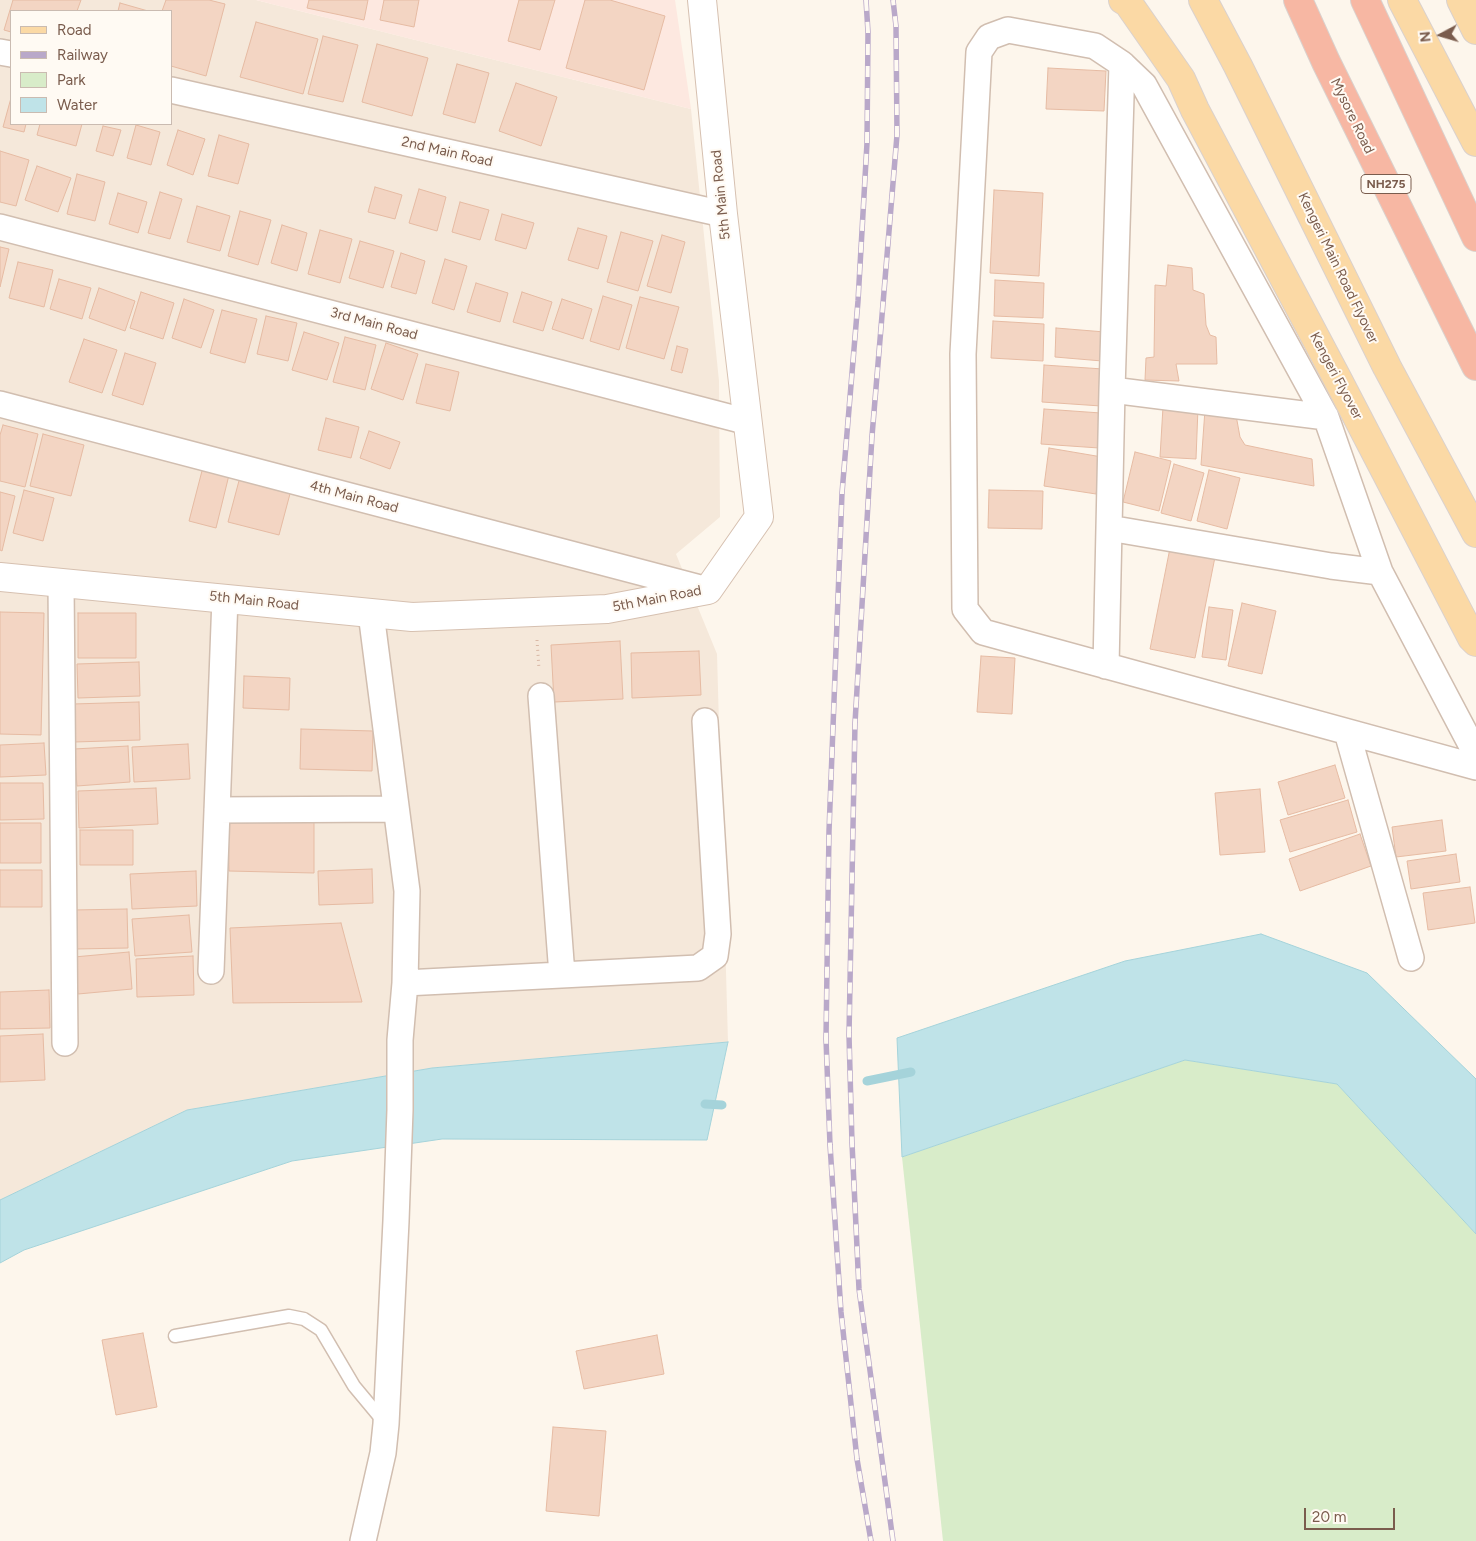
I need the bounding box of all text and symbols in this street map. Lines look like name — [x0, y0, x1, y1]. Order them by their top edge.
legend — [10, 10, 172, 125]
north arrow — [1416, 10, 1466, 60]
text: Road — [57, 21, 92, 39]
text: N — [1417, 30, 1435, 43]
text: Railway — [57, 46, 108, 64]
text: Park — [57, 71, 86, 89]
street label: Mysore Road — [1326, 76, 1378, 156]
text: Water — [57, 96, 97, 114]
street label: 2nd Main Road — [400, 133, 494, 171]
street label: 5th Main Road — [708, 149, 734, 241]
road number: NH275 — [1361, 174, 1411, 193]
street label: Kengeri Main Road Flyover — [1294, 190, 1382, 346]
street label: 3rd Main Road — [328, 304, 420, 344]
street label: Kengeri Flyover — [1306, 329, 1366, 423]
street label: 4th Main Road — [308, 477, 400, 517]
street label: 5th Main Road — [611, 582, 703, 616]
street label: 5th Main Road — [208, 588, 300, 614]
scale bar — [1306, 1498, 1397, 1530]
text: 20 m — [1312, 1508, 1346, 1526]

